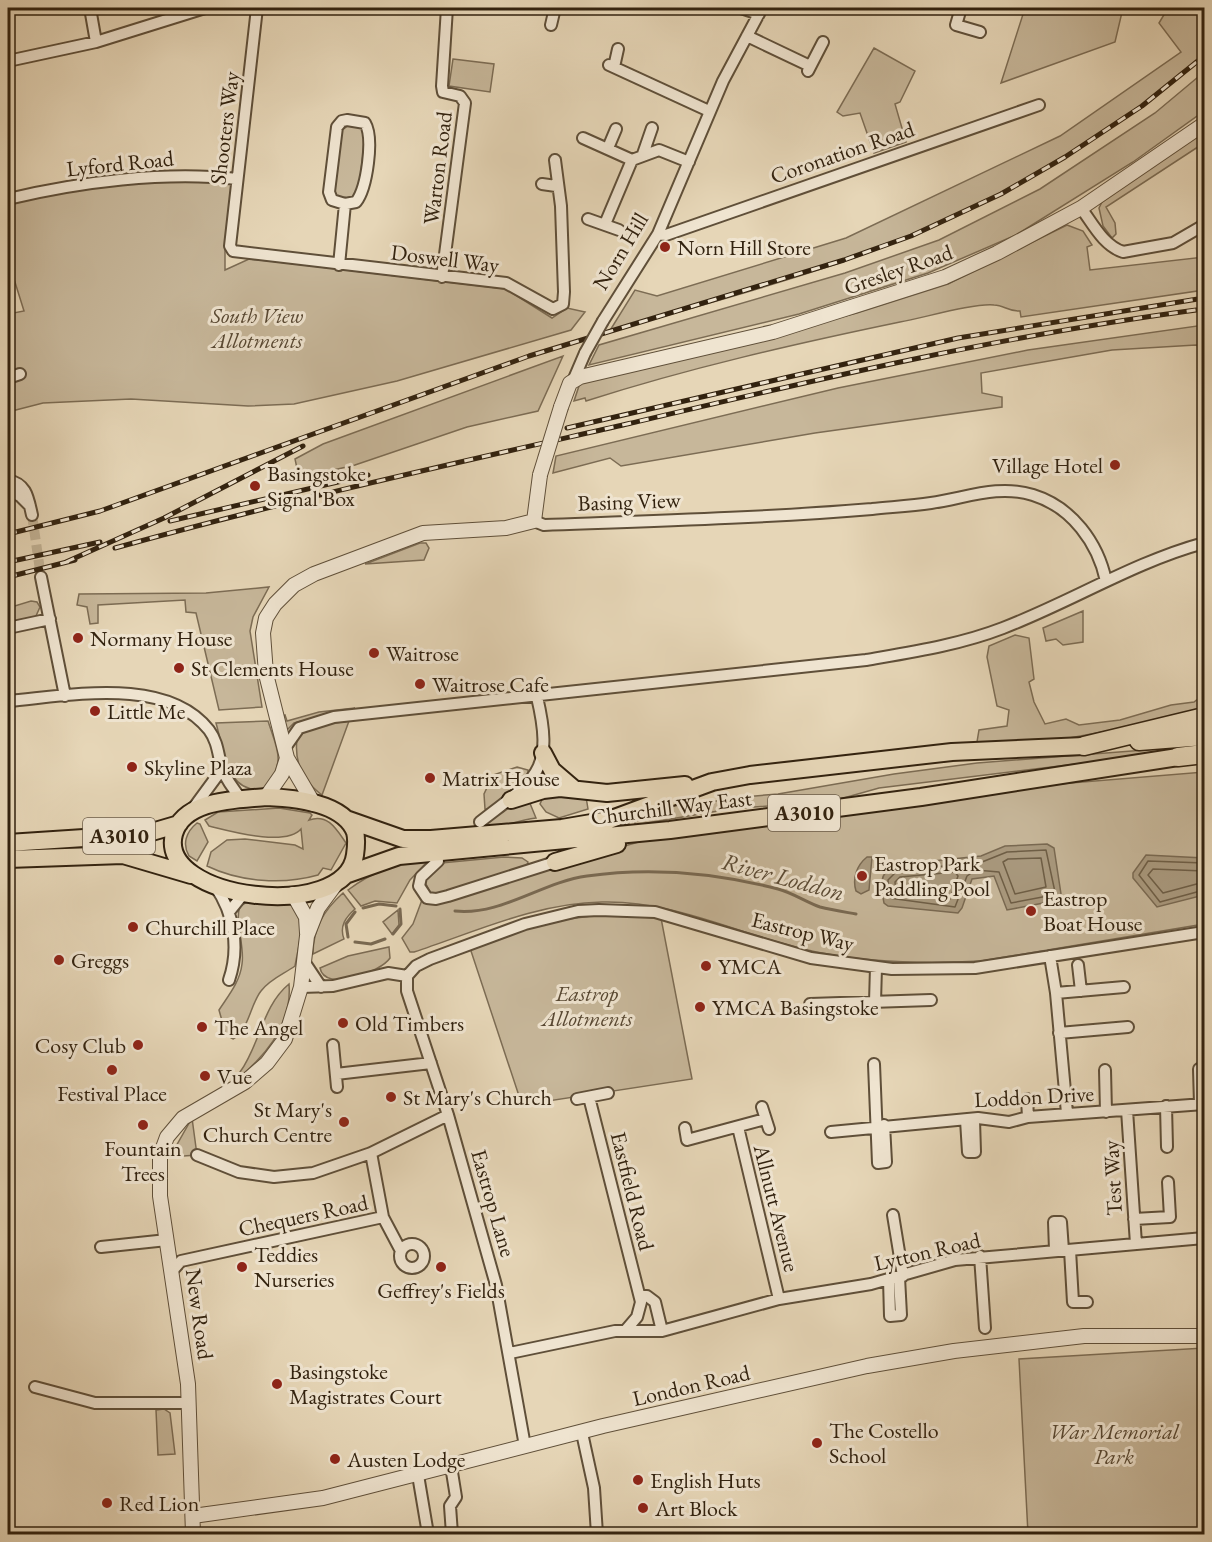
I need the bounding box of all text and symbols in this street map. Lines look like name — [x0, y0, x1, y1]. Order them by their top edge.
street label: Shooters Way — [203, 69, 246, 186]
street label: Warton Road — [416, 109, 459, 226]
street label: Coronation Road — [766, 114, 919, 191]
street label: Lyford Road — [65, 143, 176, 184]
street label: Norn Hill — [586, 207, 655, 295]
place label: Norn Hill Store — [677, 233, 811, 262]
street label: Doswell Way — [389, 237, 501, 280]
street label: Gresley Road — [840, 237, 957, 302]
marker: Norn Hill Store — [658, 240, 672, 254]
park label: South View Allotments — [210, 301, 304, 355]
place label: Village Hotel — [992, 451, 1103, 480]
marker: Village Hotel — [1108, 458, 1122, 472]
place label: Basingstoke Signal Box — [267, 459, 366, 513]
marker: Basingstoke Signal Box — [248, 479, 262, 493]
street label: Basing View — [577, 485, 682, 518]
place label: Normany House — [90, 624, 233, 653]
marker: Normany House — [71, 631, 85, 645]
place label: Waitrose — [386, 639, 459, 668]
marker: Waitrose — [367, 646, 381, 660]
place label: St Clements House — [191, 654, 354, 683]
marker: St Clements House — [172, 661, 186, 675]
place label: Waitrose Cafe — [432, 670, 549, 699]
marker: Waitrose Cafe — [413, 677, 427, 691]
place label: Little Me — [107, 697, 186, 726]
marker: Little Me — [88, 704, 102, 718]
place label: Skyline Plaza — [144, 753, 253, 782]
marker: Skyline Plaza — [125, 760, 139, 774]
place label: Matrix House — [442, 764, 560, 793]
marker: Matrix House — [423, 771, 437, 785]
street label: Churchill Way East — [589, 783, 753, 832]
road number: A3010 — [768, 795, 840, 831]
road number: A3010 — [83, 818, 155, 854]
water label: River Loddon — [719, 845, 848, 908]
place label: Eastrop Park Paddling Pool — [874, 849, 990, 903]
marker: Eastrop Park Paddling Pool — [855, 869, 869, 883]
place label: Eastrop Boat House — [1043, 884, 1143, 938]
marker: Eastrop Boat House — [1024, 904, 1038, 918]
street label: Eastrop Way — [748, 905, 858, 958]
place label: Churchill Place — [145, 913, 275, 942]
marker: Churchill Place — [126, 920, 140, 934]
place label: Greggs — [71, 946, 129, 975]
place label: YMCA — [718, 952, 782, 981]
marker: Greggs — [52, 953, 66, 967]
marker: YMCA — [699, 959, 713, 973]
park label: Eastrop Allotments — [540, 979, 633, 1033]
place label: YMCA Basingstoke — [712, 993, 879, 1022]
marker: YMCA Basingstoke — [693, 1000, 707, 1014]
place label: Old Timbers — [355, 1009, 464, 1038]
place label: The Angel — [214, 1013, 303, 1042]
marker: Old Timbers — [336, 1016, 350, 1030]
marker: The Angel — [195, 1020, 209, 1034]
place label: Cosy Club — [35, 1031, 126, 1060]
marker: Cosy Club — [131, 1038, 145, 1052]
place label: Vue — [217, 1062, 252, 1091]
marker: Festival Place — [105, 1063, 119, 1077]
marker: Vue — [198, 1069, 212, 1083]
place label: Festival Place — [57, 1079, 167, 1108]
street label: Loddon Drive — [973, 1079, 1095, 1114]
place label: St Mary's Church — [403, 1083, 552, 1112]
marker: St Mary's Church — [384, 1090, 398, 1104]
place label: St Mary's Church Centre — [203, 1095, 332, 1149]
marker: St Mary's Church Centre — [337, 1115, 351, 1129]
marker: Fountain Trees — [136, 1118, 150, 1132]
street label: Eastfield Road — [604, 1129, 661, 1254]
place label: Fountain Trees — [104, 1134, 182, 1188]
street label: Test Way — [1096, 1139, 1129, 1216]
street label: Allnutt Avenue — [746, 1140, 806, 1275]
street label: Eastrop Lane — [464, 1146, 523, 1261]
street label: Chequers Road — [236, 1187, 371, 1243]
street label: Lytton Road — [871, 1225, 984, 1278]
place label: Teddies Nurseries — [254, 1240, 334, 1294]
marker: Teddies Nurseries — [235, 1260, 249, 1274]
marker: Geffrey's Fields — [434, 1260, 448, 1274]
street label: New Road — [179, 1267, 220, 1362]
place label: Geffrey's Fields — [377, 1276, 505, 1305]
place label: Basingstoke Magistrates Court — [289, 1357, 442, 1411]
street label: London Road — [630, 1358, 753, 1413]
marker: Basingstoke Magistrates Court — [270, 1377, 284, 1391]
place label: The Costello School — [829, 1416, 939, 1470]
park label: War Memorial Park — [1049, 1417, 1180, 1471]
marker: The Costello School — [810, 1436, 824, 1450]
place label: Austen Lodge — [346, 1445, 466, 1474]
marker: Austen Lodge — [328, 1452, 342, 1466]
place label: English Huts — [650, 1466, 761, 1495]
marker: English Huts — [631, 1473, 645, 1487]
place label: Red Lion — [119, 1489, 200, 1518]
place label: Art Block — [654, 1494, 738, 1523]
marker: Red Lion — [100, 1496, 114, 1510]
marker: Art Block — [636, 1501, 650, 1515]

